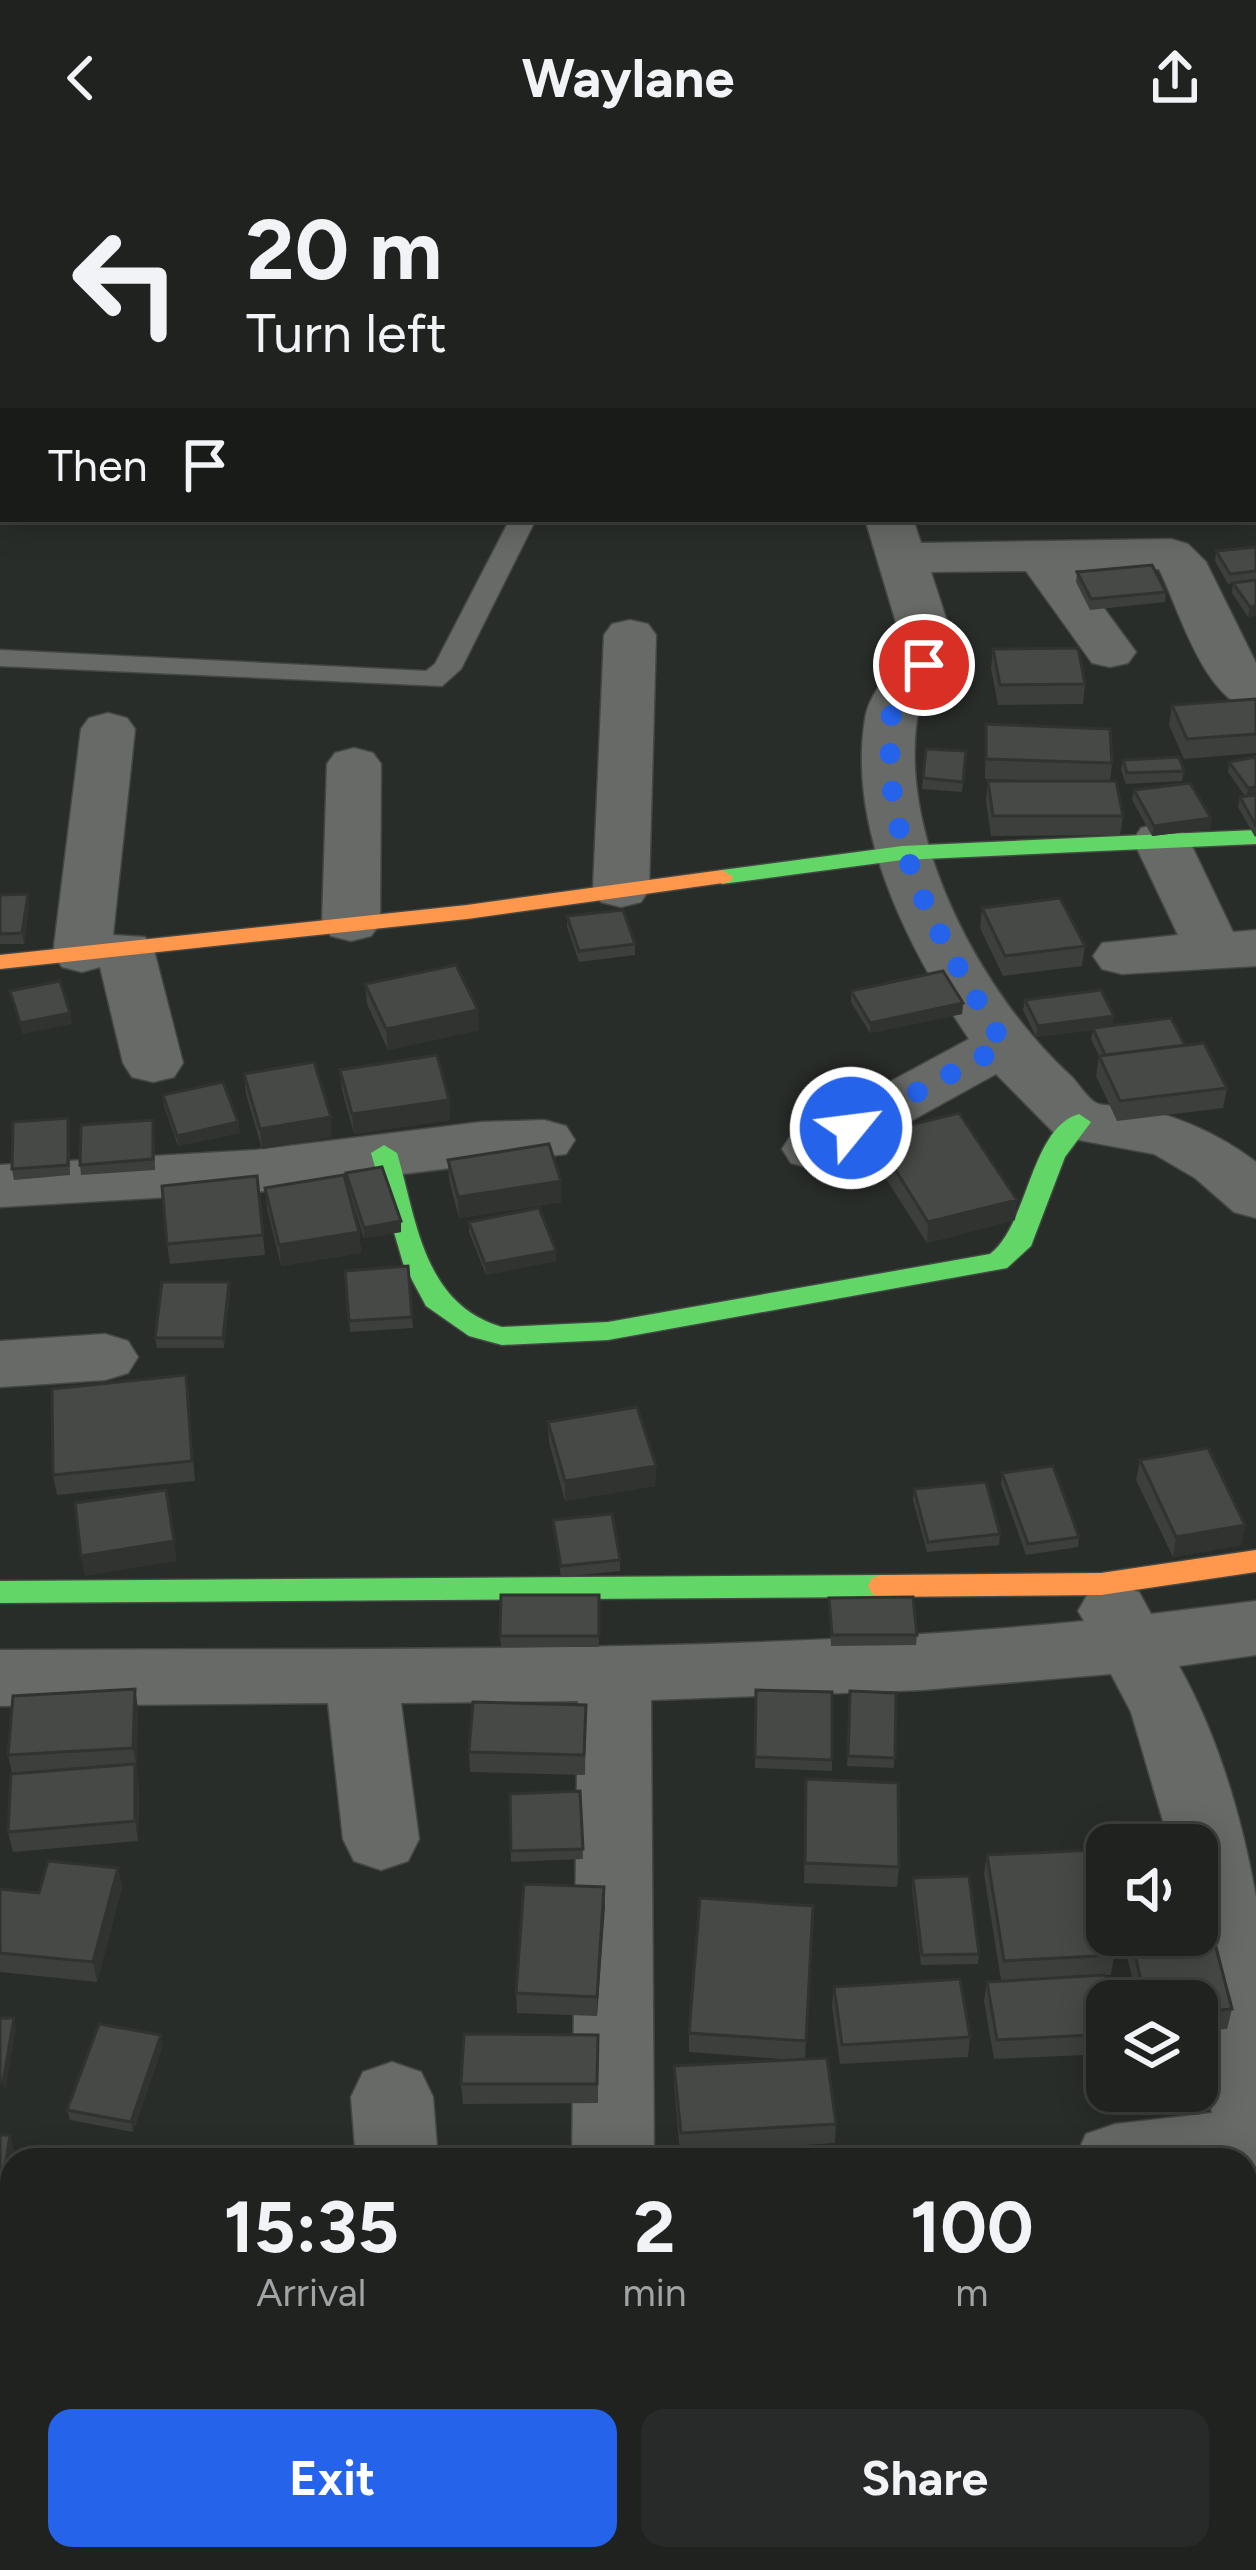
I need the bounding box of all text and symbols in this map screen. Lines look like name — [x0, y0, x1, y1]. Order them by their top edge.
icon: back — [48, 45, 114, 111]
icon: share — [1142, 45, 1208, 111]
text: Waylane — [522, 46, 734, 111]
text: 20 m — [246, 199, 442, 300]
icon: left — [48, 204, 204, 360]
text: Turn left — [246, 301, 447, 366]
icon: arrive — [172, 432, 238, 498]
text: Then — [48, 438, 148, 492]
pin — [873, 614, 975, 716]
icon: arrive — [891, 632, 957, 698]
position arrow — [788, 1065, 914, 1191]
map controls — [1086, 1824, 1218, 2112]
button: sound — [1086, 1824, 1218, 1956]
button: layers — [1086, 1980, 1218, 2112]
text: 15:35 — [223, 2184, 399, 2270]
text: 2 — [634, 2184, 675, 2270]
text: 100 — [910, 2184, 1034, 2270]
text: Arrival — [256, 2269, 366, 2316]
text: min — [623, 2269, 687, 2316]
text: m — [955, 2269, 988, 2316]
button: Exit — [48, 2409, 617, 2547]
button: Share — [641, 2409, 1209, 2547]

